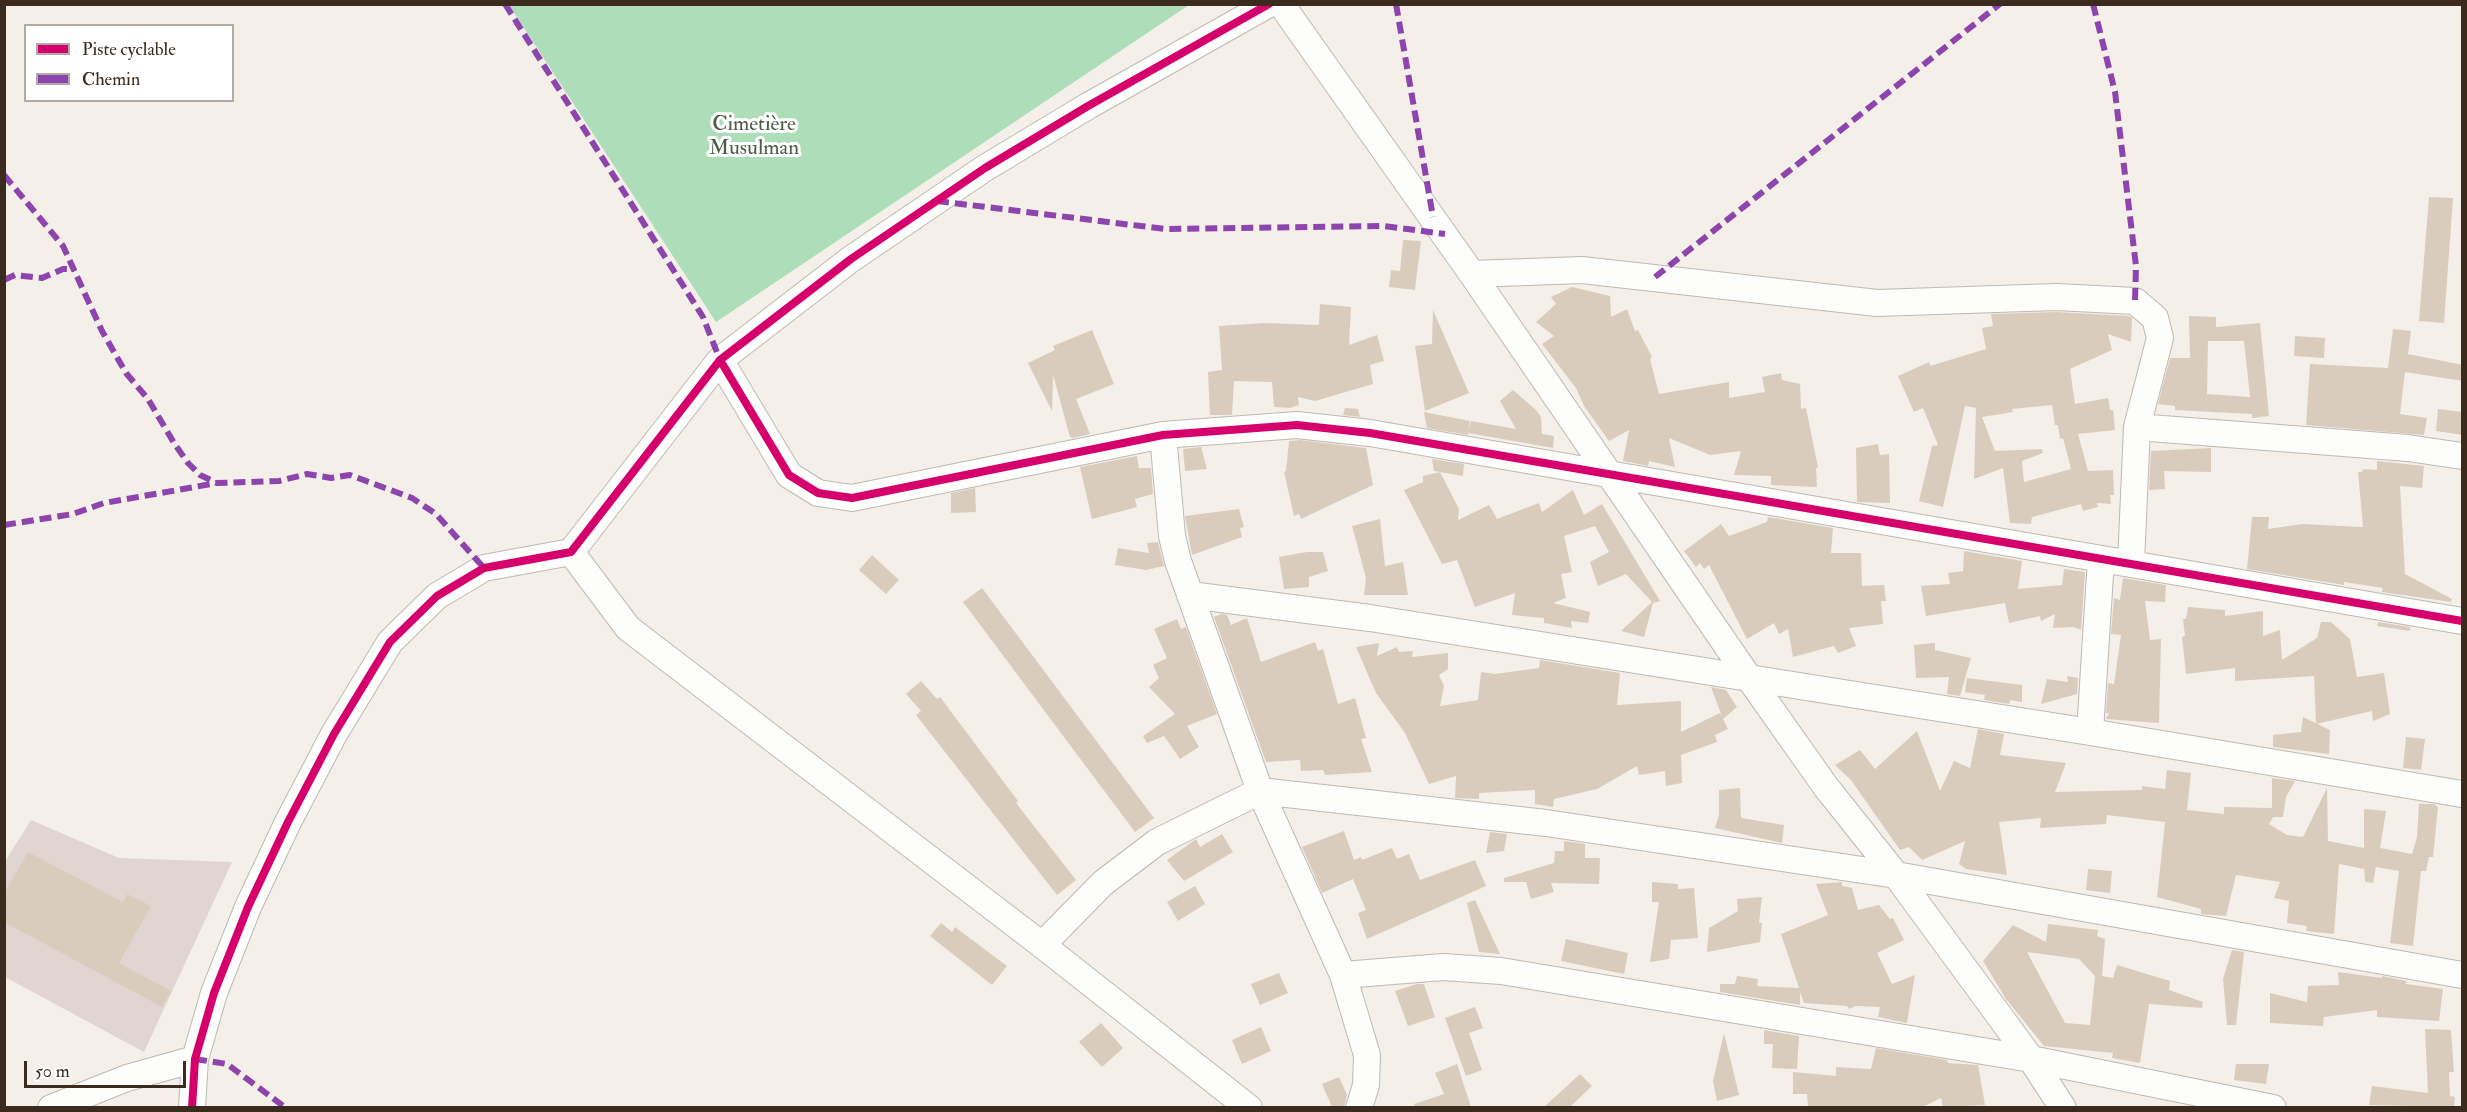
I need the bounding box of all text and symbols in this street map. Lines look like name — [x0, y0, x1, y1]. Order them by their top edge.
legend — [24, 24, 234, 102]
text: Piste cyclable — [82, 38, 176, 61]
text: Chemin — [82, 68, 140, 91]
park label: Cimetière Musulman — [709, 112, 799, 162]
scale bar — [27, 1049, 189, 1087]
text: 50 m — [35, 1060, 70, 1083]

